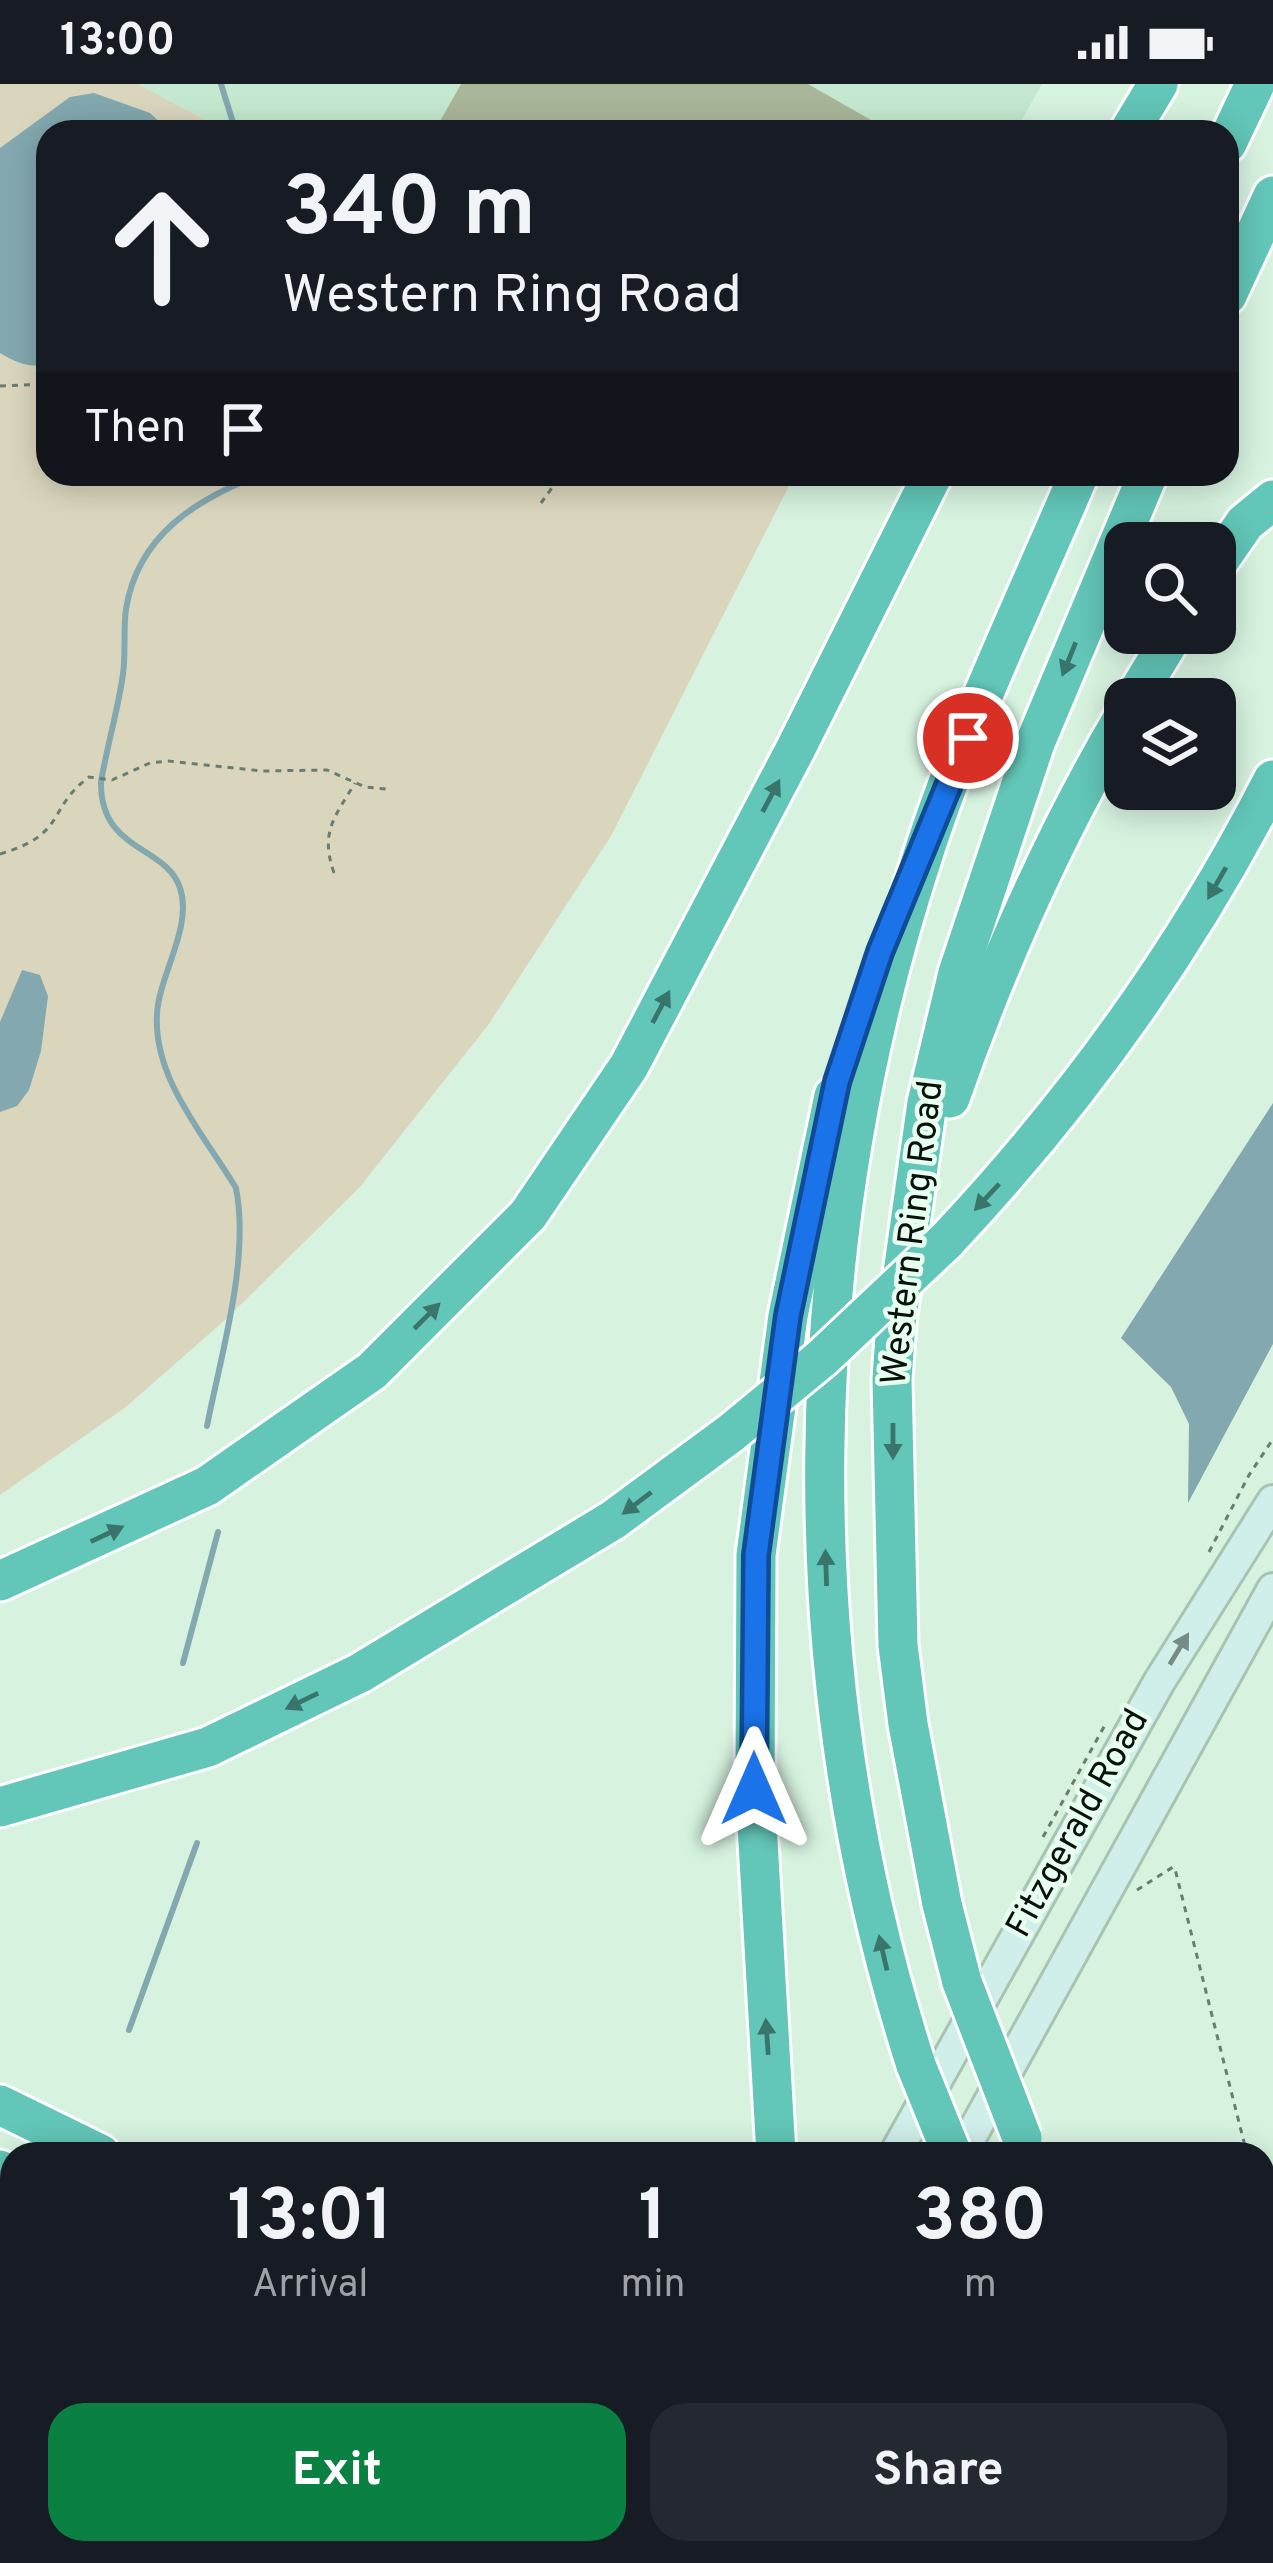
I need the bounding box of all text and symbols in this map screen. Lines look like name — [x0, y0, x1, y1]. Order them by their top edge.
text: 13:00 — [60, 14, 175, 71]
text: 340 m — [282, 159, 536, 265]
icon: ahead — [84, 168, 240, 324]
text: Western Ring Road — [282, 263, 742, 332]
icon: arrive — [210, 396, 276, 462]
text: Then — [84, 401, 186, 458]
map controls — [1104, 522, 1236, 810]
button: search — [1104, 522, 1236, 654]
one-way arrow — [1059, 642, 1078, 678]
button: layers — [1104, 678, 1236, 810]
pin — [917, 687, 1019, 789]
icon: arrive — [935, 705, 1001, 771]
one-way arrow — [760, 779, 780, 814]
one-way arrow — [1207, 866, 1228, 900]
one-way arrow — [650, 989, 670, 1024]
street label: Western Ring Road — [872, 1078, 956, 1388]
one-way arrow — [974, 1182, 1002, 1211]
one-way arrow — [413, 1302, 441, 1330]
one-way arrow — [883, 1423, 902, 1461]
one-way arrow — [621, 1490, 653, 1514]
one-way arrow — [90, 1524, 125, 1544]
one-way arrow — [817, 1548, 836, 1586]
one-way arrow — [1168, 1632, 1189, 1666]
one-way arrow — [284, 1691, 319, 1711]
street label: Fitzgerald Road — [997, 1702, 1161, 1946]
position arrow — [691, 1726, 817, 1852]
one-way arrow — [873, 1933, 892, 1971]
one-way arrow — [757, 2018, 776, 2055]
text: 13:01 — [227, 2174, 393, 2266]
text: 1 — [639, 2174, 667, 2266]
text: 380 — [913, 2174, 1048, 2266]
text: Arrival — [252, 2262, 368, 2311]
text: min — [620, 2262, 685, 2311]
text: m — [964, 2262, 997, 2311]
button: Exit — [48, 2403, 626, 2541]
button: Share — [650, 2403, 1227, 2541]

